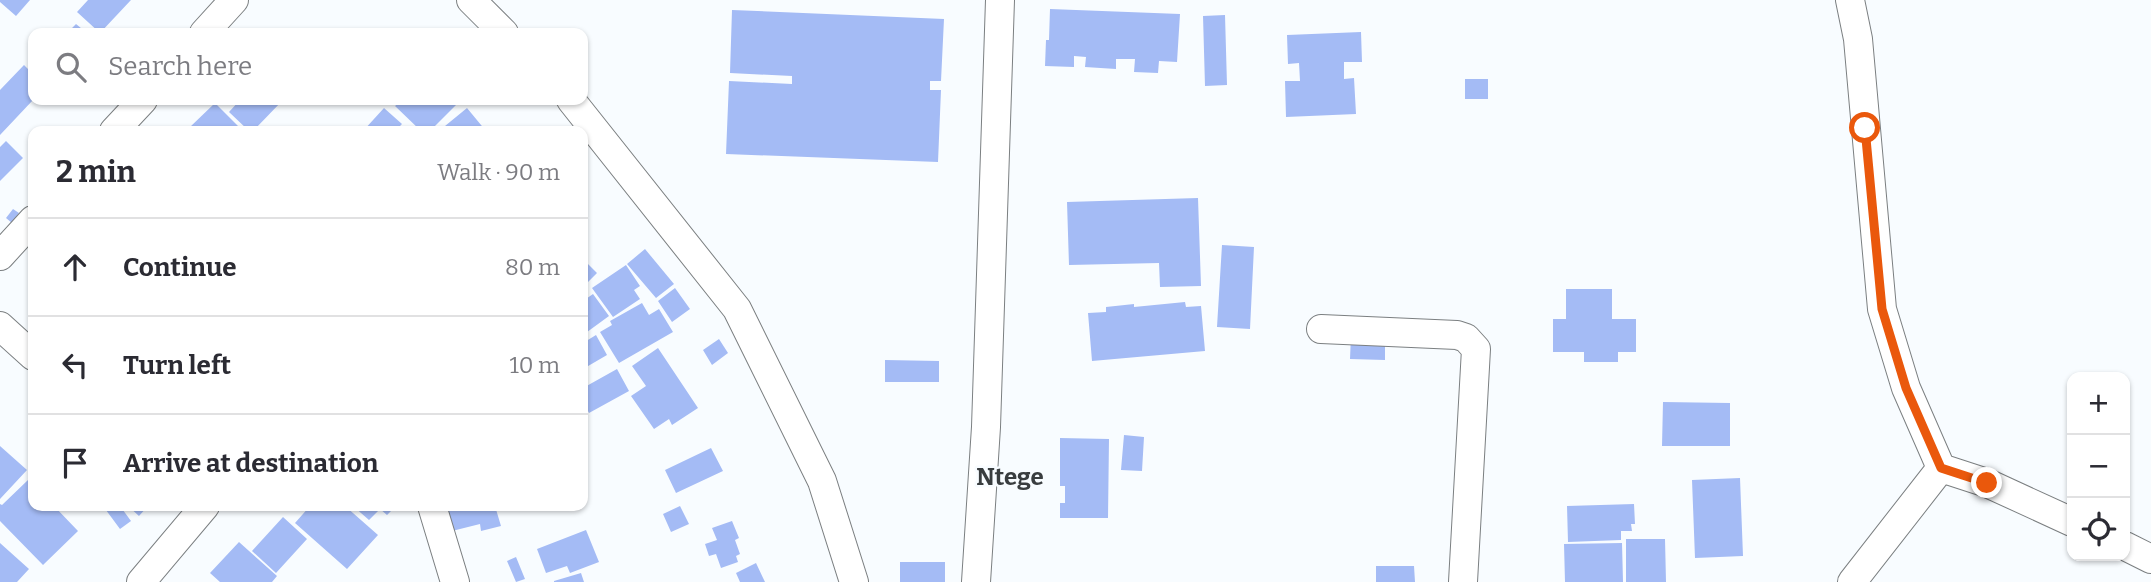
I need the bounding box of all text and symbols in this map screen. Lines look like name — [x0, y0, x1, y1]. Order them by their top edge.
search box — [28, 28, 588, 105]
icon: search — [52, 48, 90, 86]
text: Search here — [108, 51, 252, 82]
route start — [1849, 112, 1880, 143]
text: 2 min — [56, 154, 136, 190]
text: Walk · 90 m — [437, 158, 560, 186]
icon: ahead — [56, 248, 94, 286]
text: Continue — [123, 252, 237, 283]
text: 80 m — [505, 253, 560, 281]
icon: left — [56, 346, 94, 384]
text: Turn left — [123, 350, 231, 381]
text: 10 m — [509, 351, 560, 379]
map controls — [2067, 372, 2130, 561]
button: + — [2067, 372, 2130, 435]
button: − — [2067, 435, 2130, 498]
icon: arrive — [56, 444, 94, 482]
text: Arrive at destination — [123, 448, 378, 479]
district label: Ntege — [976, 463, 1044, 491]
route end — [1971, 467, 2002, 498]
button: locate — [2067, 498, 2130, 561]

